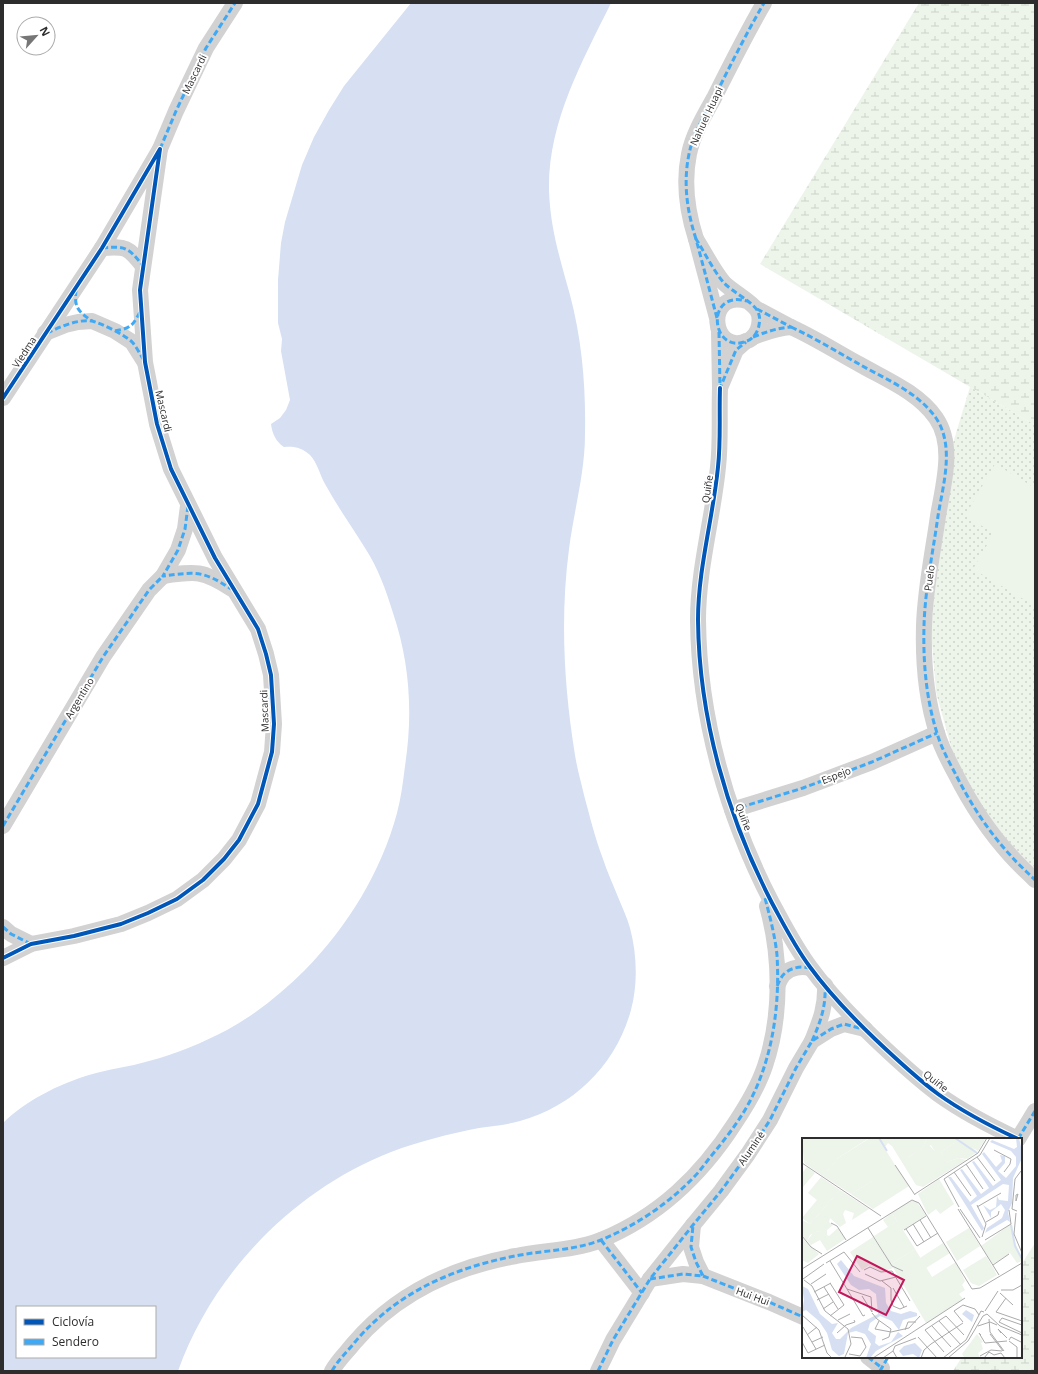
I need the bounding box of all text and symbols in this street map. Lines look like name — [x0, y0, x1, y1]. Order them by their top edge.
north arrow — [16, 16, 56, 56]
text: N — [37, 24, 54, 39]
street label: Mascardi — [178, 52, 210, 96]
street label: Nahuel Huapi — [686, 84, 726, 148]
street label: Viedma — [9, 333, 39, 371]
street label: Mascardi — [152, 389, 176, 433]
street label: Quiñe — [698, 474, 716, 504]
street label: Puelo — [920, 564, 938, 592]
street label: Argentino — [61, 675, 97, 721]
street label: Mascardi — [256, 690, 272, 732]
street label: Espejo — [819, 763, 853, 787]
street label: Quiñe — [732, 801, 756, 833]
street label: Quiñe — [921, 1067, 952, 1095]
street label: Aluminé — [734, 1128, 768, 1168]
inset map — [802, 1138, 1022, 1358]
street label: Hui Hui — [734, 1283, 772, 1309]
legend — [16, 1306, 156, 1358]
text: Ciclovía — [52, 1313, 94, 1330]
text: Sendero — [52, 1333, 99, 1350]

